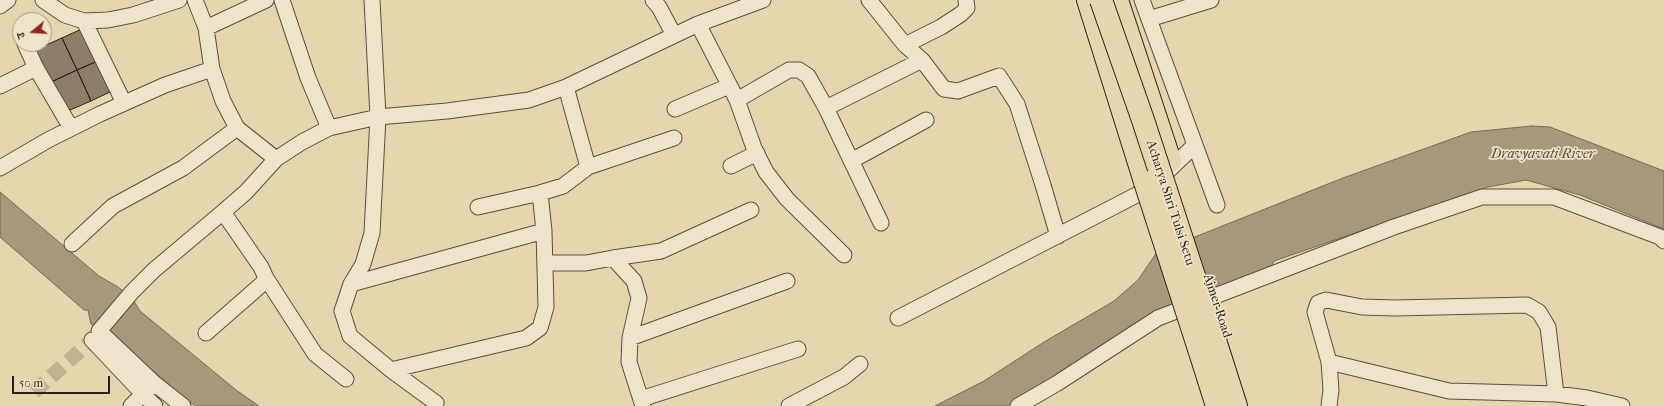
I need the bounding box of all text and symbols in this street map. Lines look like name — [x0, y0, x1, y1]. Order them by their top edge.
north arrow — [12, 12, 52, 52]
text: उ — [14, 31, 28, 40]
street label: Acharya Shri Tulsi Setu — [1142, 138, 1198, 268]
water label: Dravyavati River — [1491, 147, 1595, 163]
street label: Ajmer Road — [1199, 272, 1235, 340]
scale bar — [14, 368, 112, 394]
text: 50 m — [19, 376, 43, 390]

